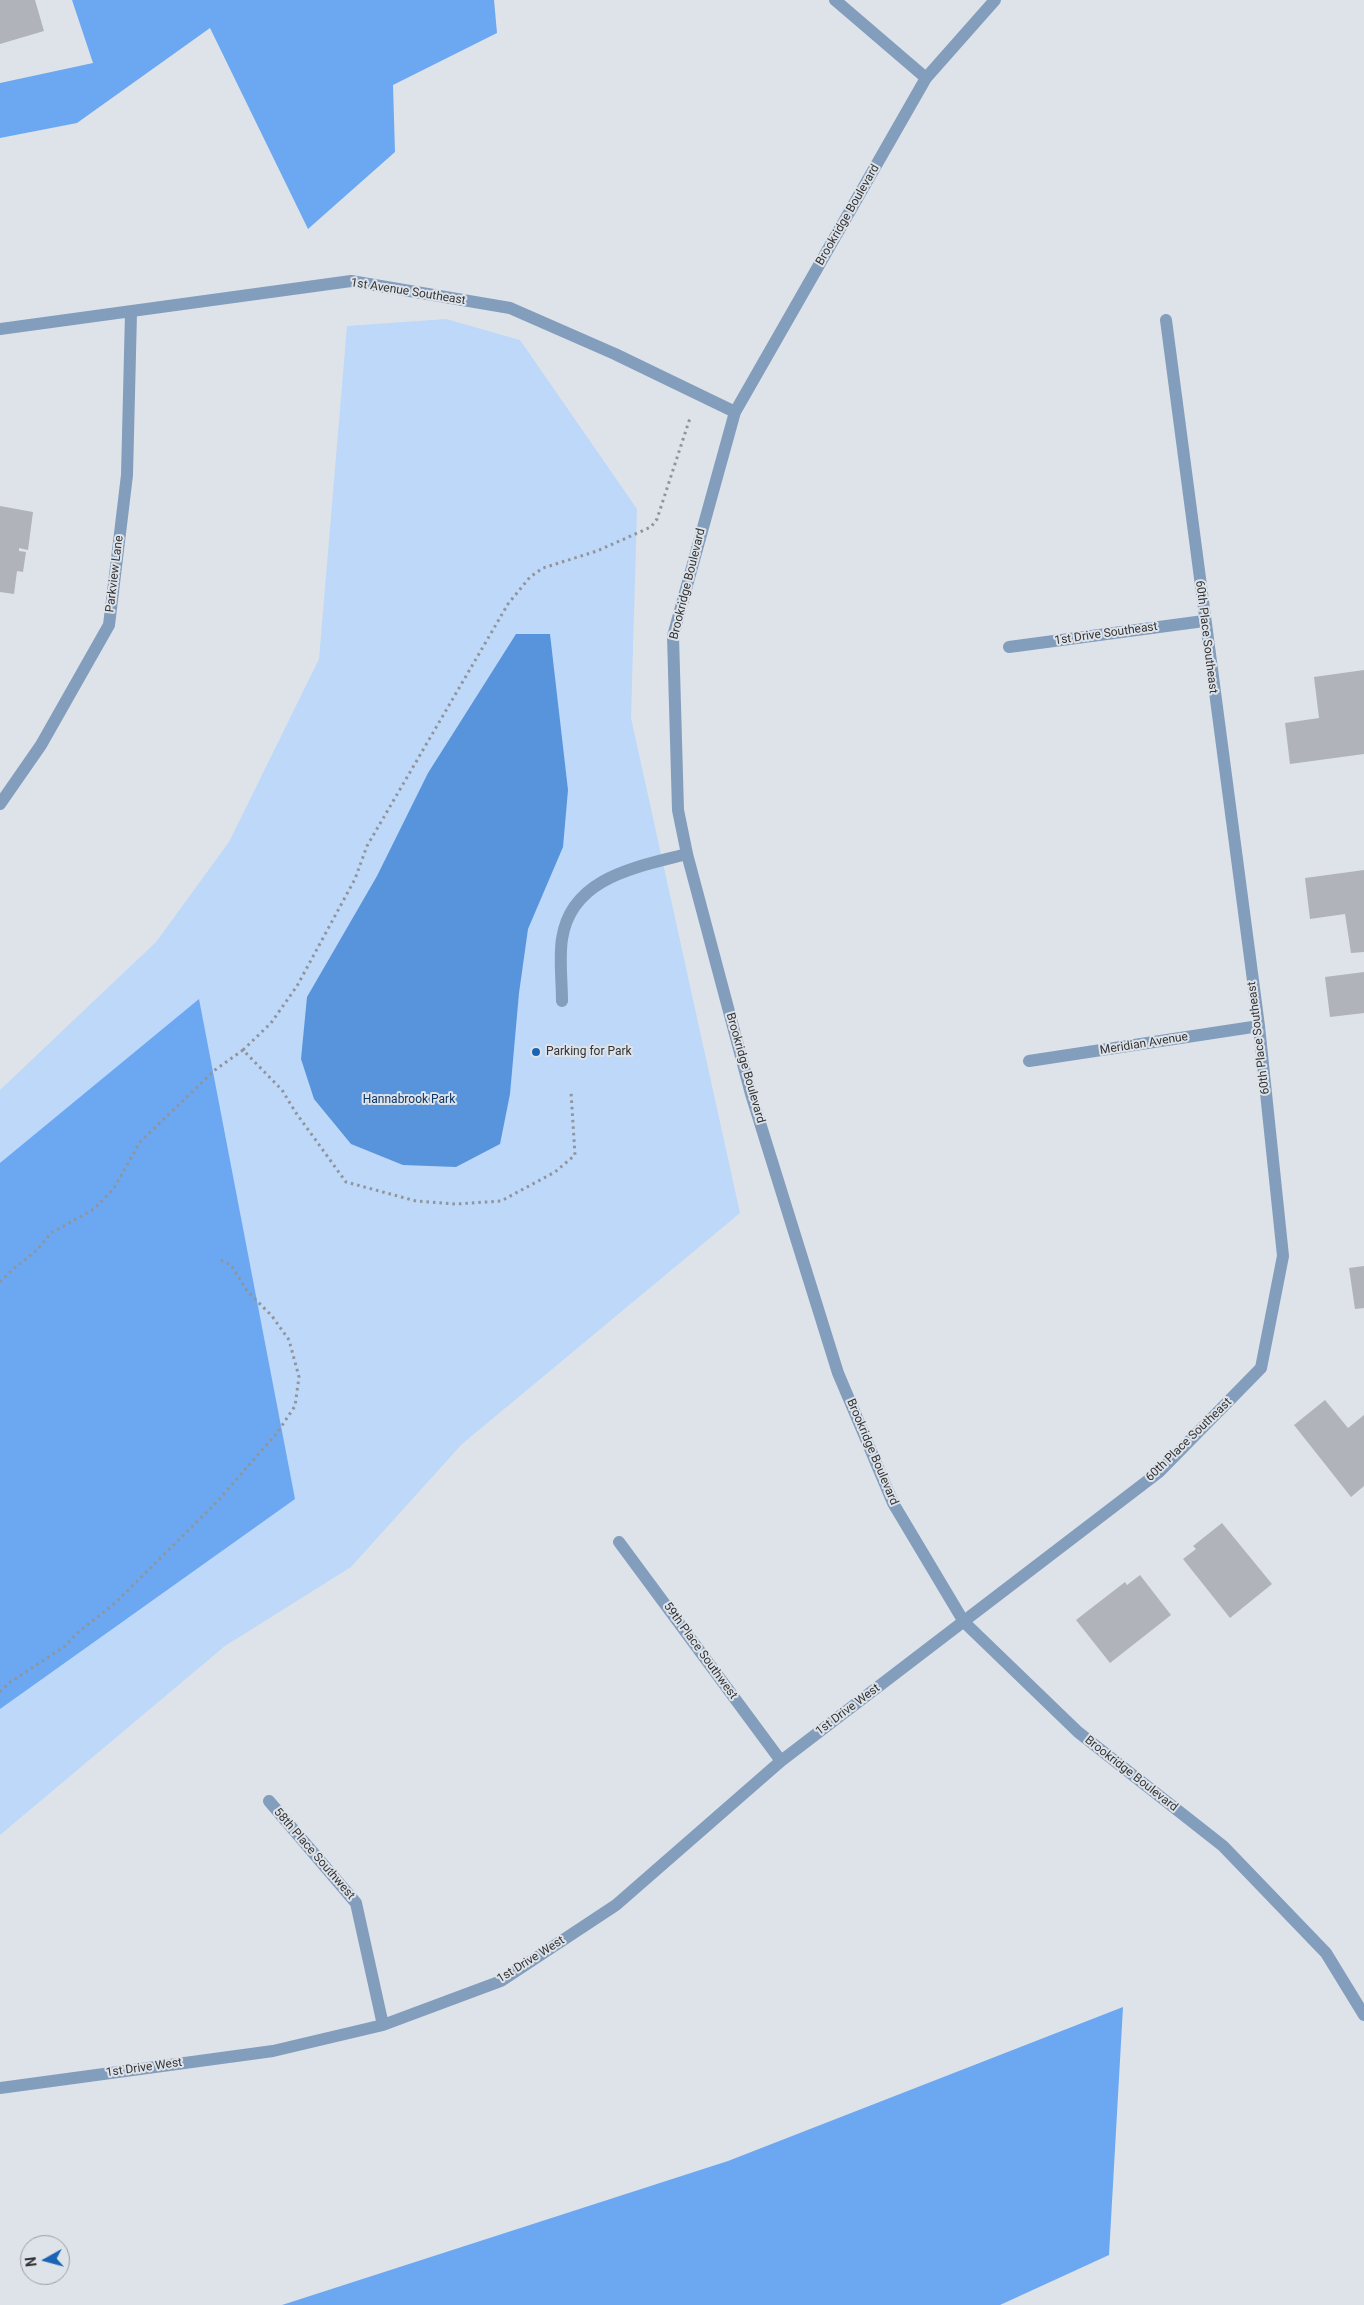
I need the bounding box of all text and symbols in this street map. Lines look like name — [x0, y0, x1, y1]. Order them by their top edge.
street label: Brookridge Boulevard — [813, 162, 883, 268]
street label: 1st Avenue Southeast — [349, 276, 467, 308]
street label: Brookridge Boulevard — [667, 527, 709, 641]
street label: Parkview Lane — [103, 535, 127, 613]
street label: 60th Place Southeast — [1192, 580, 1220, 694]
street label: 1st Drive Southeast — [1054, 620, 1158, 648]
street label: 60th Place Southeast — [1245, 981, 1273, 1095]
street label: Brookridge Boulevard — [722, 1011, 768, 1125]
street label: Meridian Avenue — [1099, 1030, 1189, 1058]
place label: Parking for Park — [546, 1045, 632, 1059]
marker: Parking for Park — [530, 1046, 542, 1058]
park label: Hannabrook Park — [363, 1093, 455, 1107]
street label: 60th Place Southeast — [1143, 1395, 1235, 1485]
street label: Brookridge Boulevard — [843, 1397, 901, 1507]
street label: 59th Place Southwest — [660, 1600, 740, 1702]
street label: 1st Drive West — [813, 1681, 883, 1739]
street label: Brookridge Boulevard — [1082, 1733, 1180, 1815]
street label: 58th Place Southwest — [270, 1805, 358, 1903]
street label: 1st Drive West — [495, 1934, 567, 1986]
street label: 1st Drive West — [105, 2056, 183, 2080]
north arrow — [20, 2235, 70, 2285]
text: N — [23, 2256, 40, 2268]

